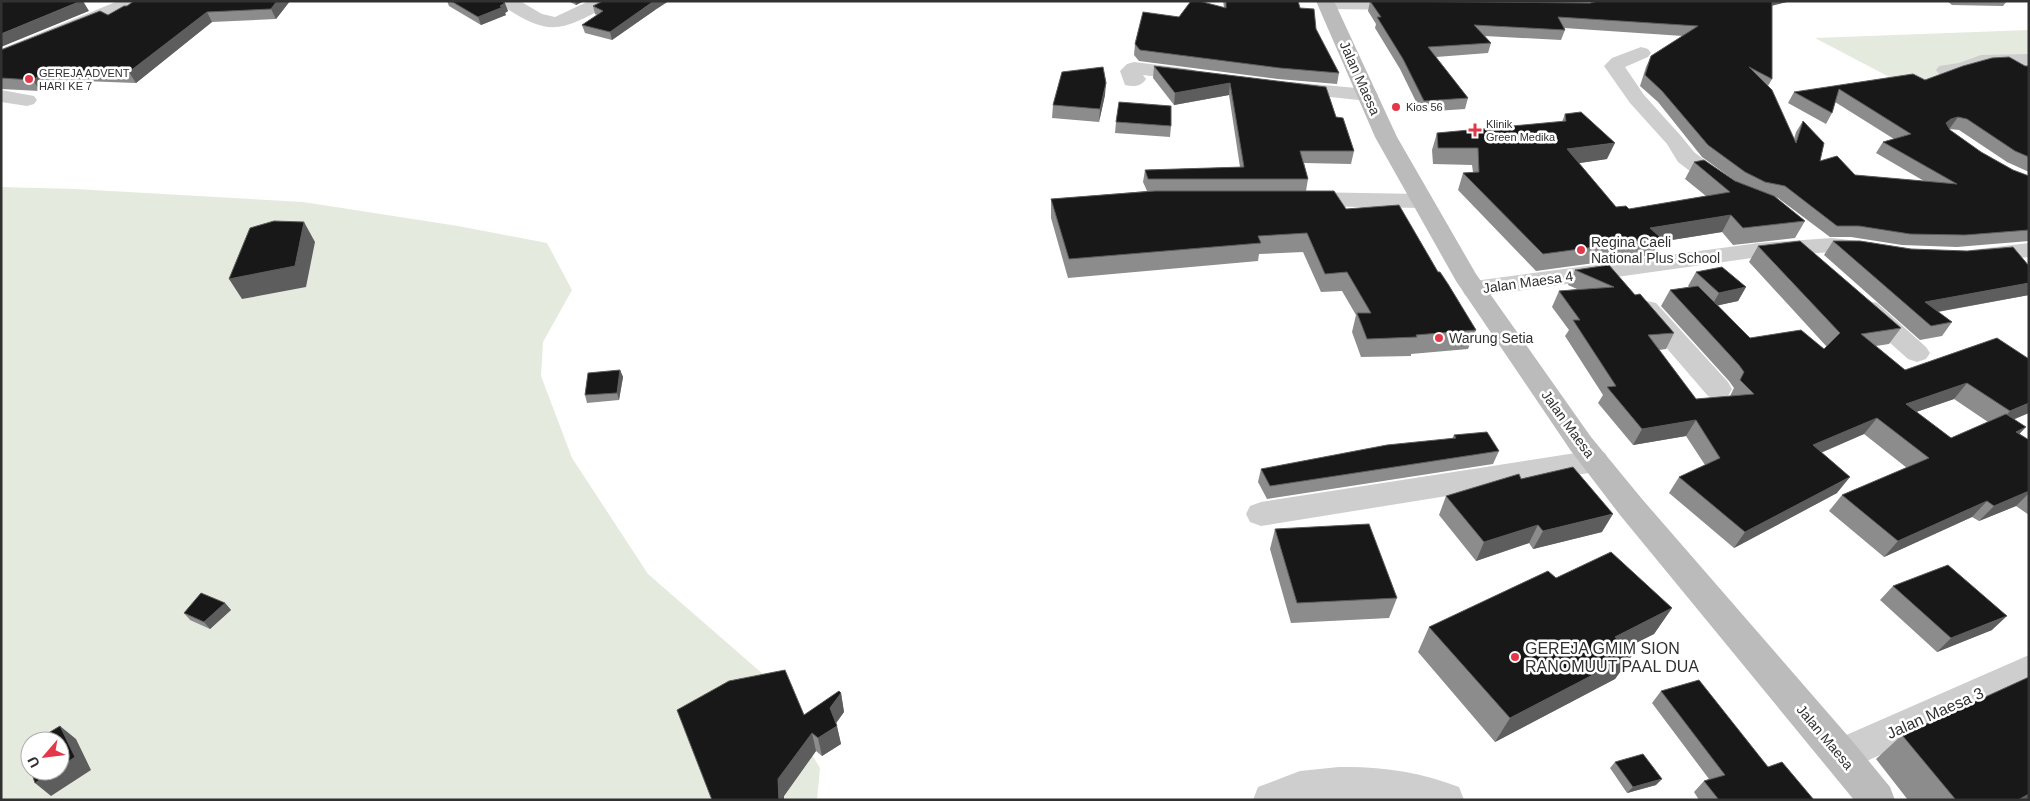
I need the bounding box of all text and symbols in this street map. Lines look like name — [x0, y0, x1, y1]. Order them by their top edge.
street label: Jalan Maesa — [1337, 38, 1384, 118]
place label: GEREJA ADVENT HARI KE 7 — [39, 67, 130, 92]
marker: GEREJA ADVENT HARI KE 7 — [23, 73, 35, 85]
marker: Kios 56 — [1390, 101, 1402, 113]
place label: Kios 56 — [1406, 101, 1443, 113]
place label: Klinik Green Medika — [1486, 118, 1556, 143]
marker: Klinik Green Medika — [1468, 123, 1482, 137]
place label: Regina Caeli National Plus School — [1591, 234, 1720, 266]
marker: Regina Caeli National Plus School — [1575, 244, 1587, 256]
street label: Jalan Maesa 4 — [1482, 268, 1574, 296]
place label: Warung Setia — [1449, 330, 1534, 346]
marker: Warung Setia — [1433, 332, 1445, 344]
street label: Jalan Maesa — [1538, 387, 1598, 461]
place label: GEREJA GMIM SION RANOMUUT PAAL DUA — [1525, 640, 1699, 675]
marker: GEREJA GMIM SION RANOMUUT PAAL DUA — [1509, 651, 1521, 663]
street label: Jalan Maesa 3 — [1884, 684, 1986, 742]
street label: Jalan Maesa — [1793, 701, 1857, 773]
north arrow — [20, 731, 70, 781]
text: U — [24, 754, 43, 770]

